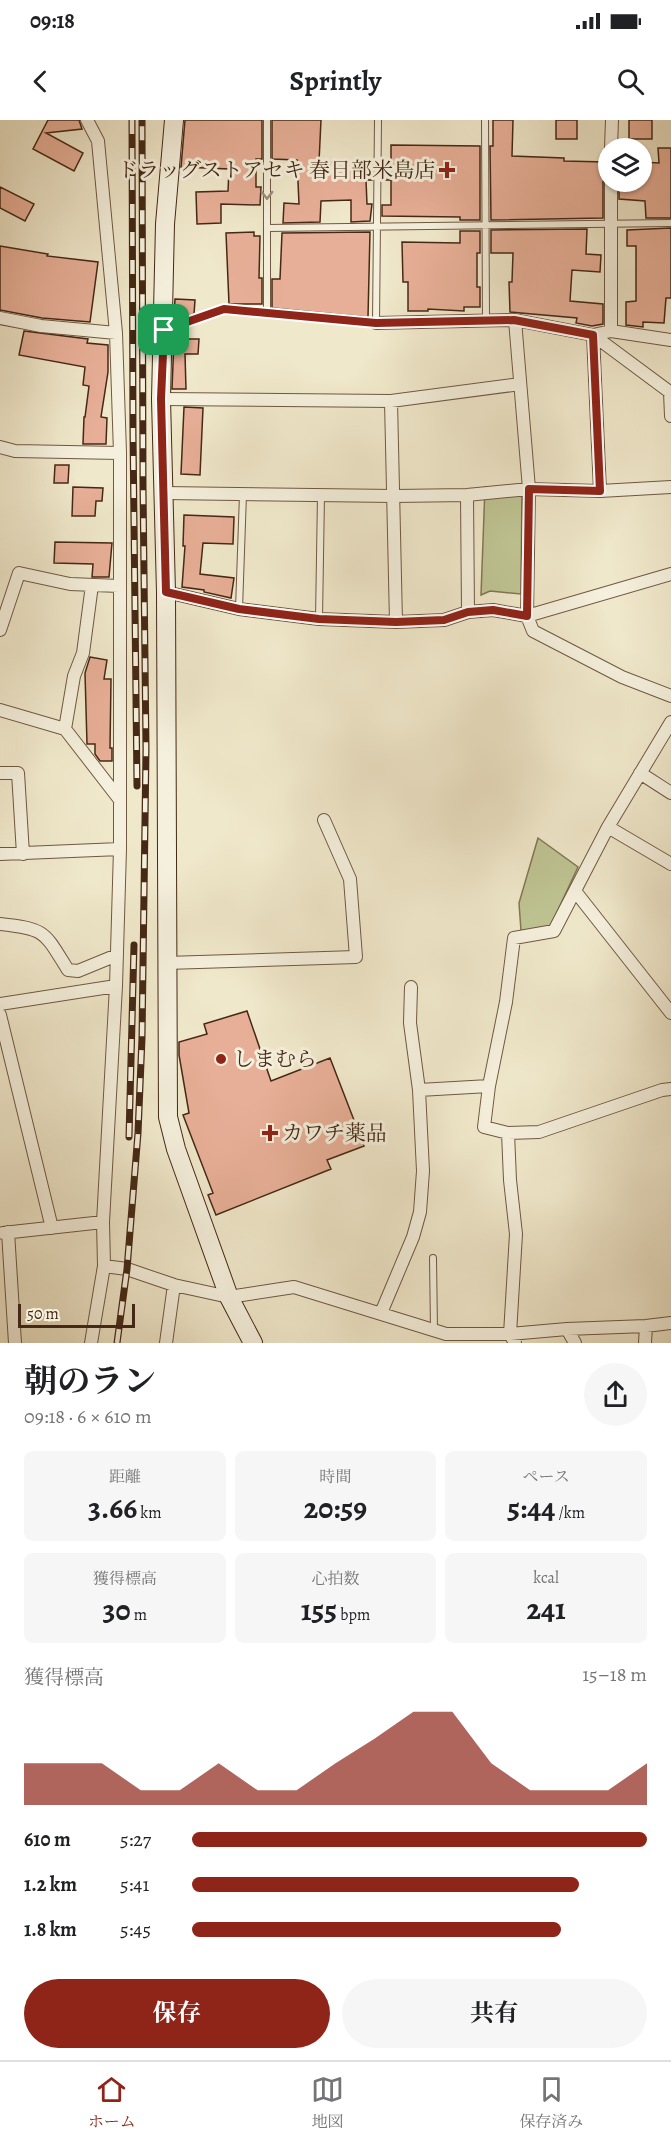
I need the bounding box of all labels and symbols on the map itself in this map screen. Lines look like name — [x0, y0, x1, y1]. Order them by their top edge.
place label: ドラッグストアセキ 春日部米島店 — [117, 156, 435, 184]
marker: ドラッグストアセキ 春日部米島店 — [440, 163, 454, 177]
one-way arrow — [261, 191, 273, 200]
pin — [138, 304, 189, 355]
place label: しまむら — [233, 1045, 317, 1073]
marker: しまむら — [214, 1052, 228, 1066]
place label: カワチ薬品 — [282, 1119, 387, 1147]
marker: カワチ薬品 — [263, 1126, 277, 1140]
scale bar — [18, 1301, 135, 1328]

